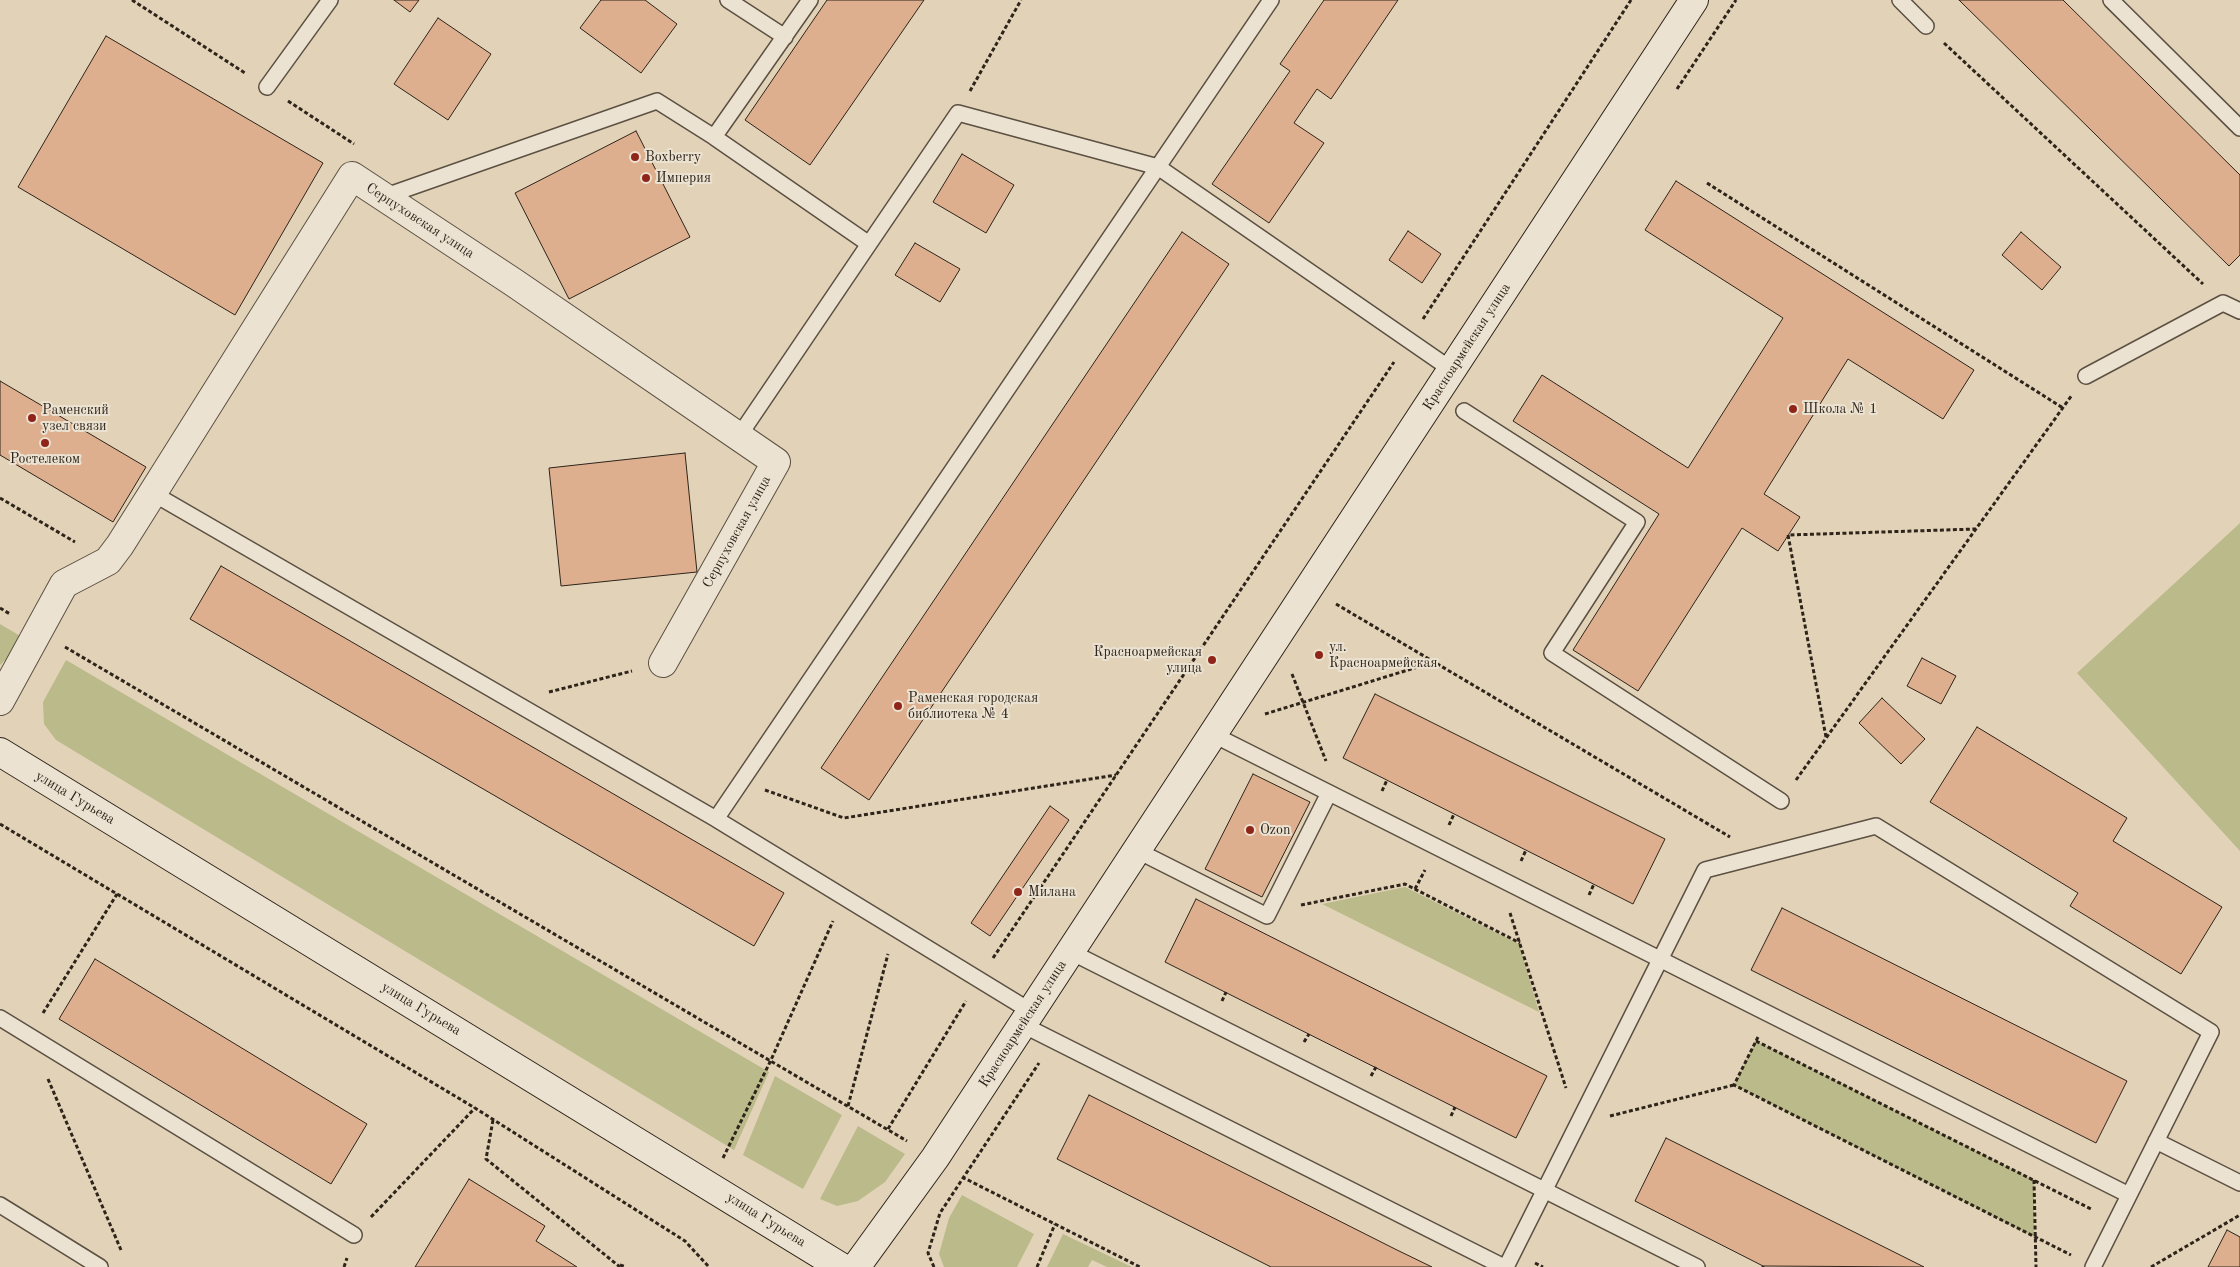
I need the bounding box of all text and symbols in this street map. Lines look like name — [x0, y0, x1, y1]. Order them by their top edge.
place label: Boxberry — [645, 149, 701, 165]
marker: Boxberry — [629, 151, 641, 163]
place label: Империя — [656, 170, 711, 186]
marker: Империя — [640, 172, 652, 184]
street label: Серпуховская улица — [363, 180, 477, 262]
street label: Красноармейская улица — [1420, 280, 1514, 414]
place label: Школа № 1 — [1803, 401, 1877, 417]
place label: Раменский узел связи — [42, 402, 109, 434]
marker: Школа № 1 — [1787, 403, 1799, 415]
marker: Раменский узел связи — [26, 412, 38, 424]
marker: Ростелеком — [39, 437, 51, 449]
place label: Ростелеком — [10, 451, 80, 467]
street label: Серпуховская улица — [699, 473, 775, 591]
place label: ул. Красноармейская — [1329, 639, 1438, 672]
place label: Красноармейская улица — [1093, 644, 1202, 676]
marker: ул. Красноармейская — [1313, 649, 1325, 661]
marker: Красноармейская улица — [1206, 654, 1218, 666]
place label: Раменская городская библиотека № 4 — [908, 690, 1038, 722]
marker: Раменская городская библиотека № 4 — [892, 700, 904, 712]
street label: улица Гурьева — [32, 768, 118, 828]
place label: Ozon — [1260, 822, 1290, 838]
marker: Ozon — [1244, 824, 1256, 836]
place label: Милана — [1028, 884, 1076, 900]
marker: Милана — [1012, 886, 1024, 898]
street label: Красноармейская улица — [976, 957, 1070, 1091]
street label: улица Гурьева — [378, 979, 464, 1039]
street label: улица Гурьева — [723, 1189, 809, 1251]

